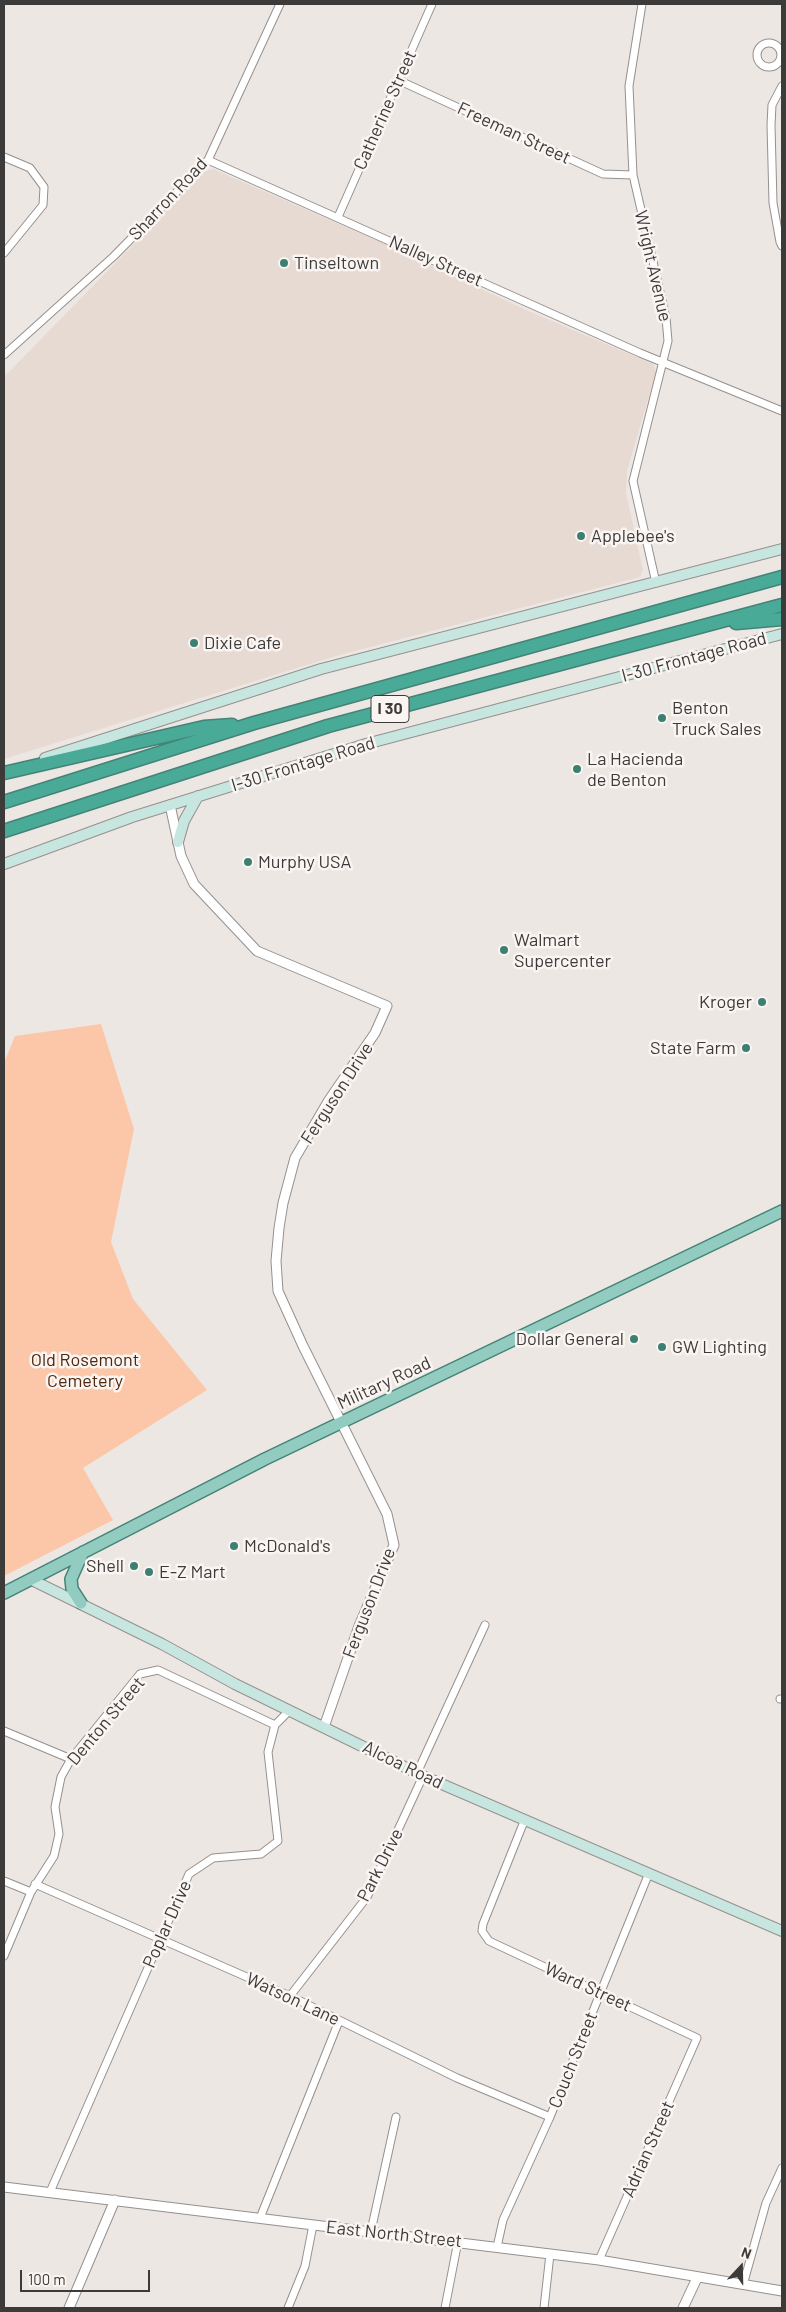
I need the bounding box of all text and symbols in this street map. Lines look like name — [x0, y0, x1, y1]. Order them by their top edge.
street label: Catherine Street — [349, 47, 421, 173]
street label: Freeman Street — [454, 97, 574, 169]
street label: Sharron Road — [124, 153, 212, 245]
street label: Wright Avenue — [630, 208, 676, 324]
street label: Nalley Street — [386, 231, 486, 291]
place label: Tinseltown — [294, 252, 379, 274]
marker: Tinseltown — [278, 257, 290, 269]
place label: Applebee's — [591, 525, 675, 547]
marker: Applebee's — [575, 530, 587, 542]
street label: I-30 Frontage Road — [619, 627, 769, 687]
place label: Dixie Cafe — [204, 632, 281, 654]
marker: Dixie Cafe — [188, 637, 200, 649]
road number: I 30 — [371, 696, 409, 722]
place label: Benton Truck Sales — [672, 697, 761, 740]
marker: Benton Truck Sales — [656, 712, 668, 724]
street label: I-30 Frontage Road — [229, 732, 377, 796]
place label: La Hacienda de Benton — [587, 748, 683, 791]
marker: La Hacienda de Benton — [571, 763, 583, 775]
place label: Murphy USA — [258, 851, 352, 873]
marker: Murphy USA — [242, 856, 254, 868]
place label: Walmart Supercenter — [514, 929, 611, 972]
marker: Walmart Supercenter — [498, 944, 510, 956]
place label: Kroger — [699, 991, 752, 1013]
marker: Kroger — [756, 996, 768, 1008]
place label: State Farm — [650, 1037, 736, 1059]
street label: Ferguson Drive — [296, 1038, 378, 1148]
marker: State Farm — [740, 1042, 752, 1054]
place label: Dollar General — [516, 1328, 624, 1350]
marker: Dollar General — [628, 1333, 640, 1345]
place label: GW Lighting — [672, 1336, 767, 1358]
marker: GW Lighting — [656, 1341, 668, 1353]
park label: Old Rosemont Cemetery — [31, 1349, 139, 1392]
street label: Military Road — [334, 1352, 434, 1414]
place label: McDonald's — [244, 1535, 331, 1557]
marker: McDonald's — [228, 1540, 240, 1552]
street label: Ferguson Drive — [338, 1545, 400, 1661]
place label: Shell — [86, 1555, 124, 1577]
marker: Shell — [128, 1560, 140, 1572]
place label: E-Z Mart — [159, 1561, 226, 1583]
marker: E-Z Mart — [143, 1566, 155, 1578]
street label: Denton Street — [63, 1672, 149, 1770]
street label: Alcoa Road — [359, 1736, 447, 1794]
street label: Park Drive — [352, 1825, 408, 1905]
street label: Poplar Drive — [138, 1877, 196, 1971]
street label: Ward Street — [541, 1958, 635, 2016]
street label: Watson Lane — [243, 1968, 343, 2030]
street label: Couch Street — [544, 2009, 602, 2111]
street label: Adrian Street — [617, 2097, 679, 2201]
street label: East North Street — [325, 2216, 463, 2252]
north arrow — [716, 2242, 766, 2292]
text: N — [739, 2243, 754, 2262]
scale bar — [22, 2260, 152, 2292]
text: 100 m — [28, 2270, 66, 2288]

